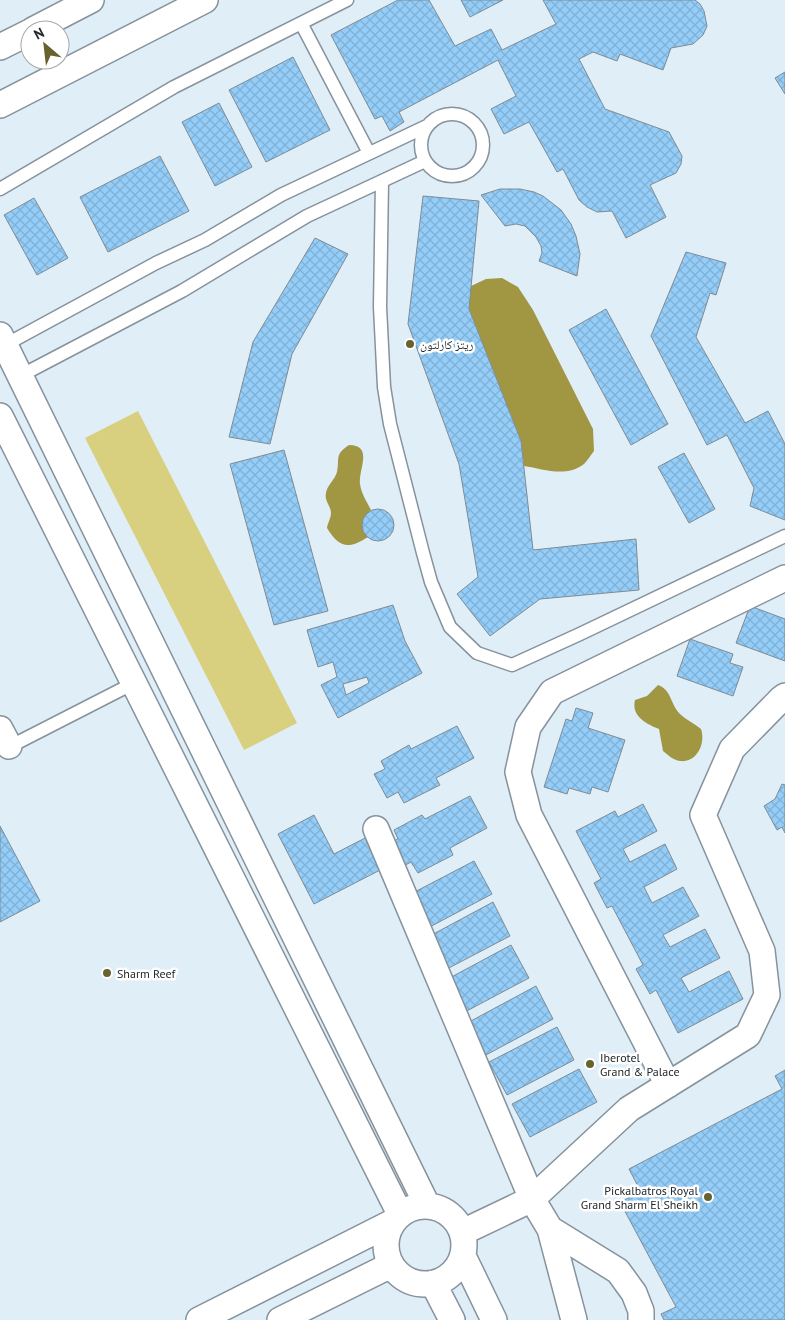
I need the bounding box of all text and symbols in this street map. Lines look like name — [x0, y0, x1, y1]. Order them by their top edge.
north arrow — [20, 20, 70, 70]
text: N — [31, 23, 47, 44]
place label: ريتز كارلتون — [420, 337, 474, 352]
marker: ريتز كارلتون — [404, 338, 416, 350]
place label: Sharm Reef — [117, 966, 177, 981]
marker: Sharm Reef — [101, 967, 113, 979]
place label: Iberotel Grand & Palace — [600, 1050, 680, 1079]
marker: Iberotel Grand & Palace — [584, 1058, 596, 1070]
place label: Pickalbatros Royal Grand Sharm El Sheikh — [581, 1183, 698, 1212]
marker: Pickalbatros Royal Grand Sharm El Sheikh — [702, 1191, 714, 1203]

